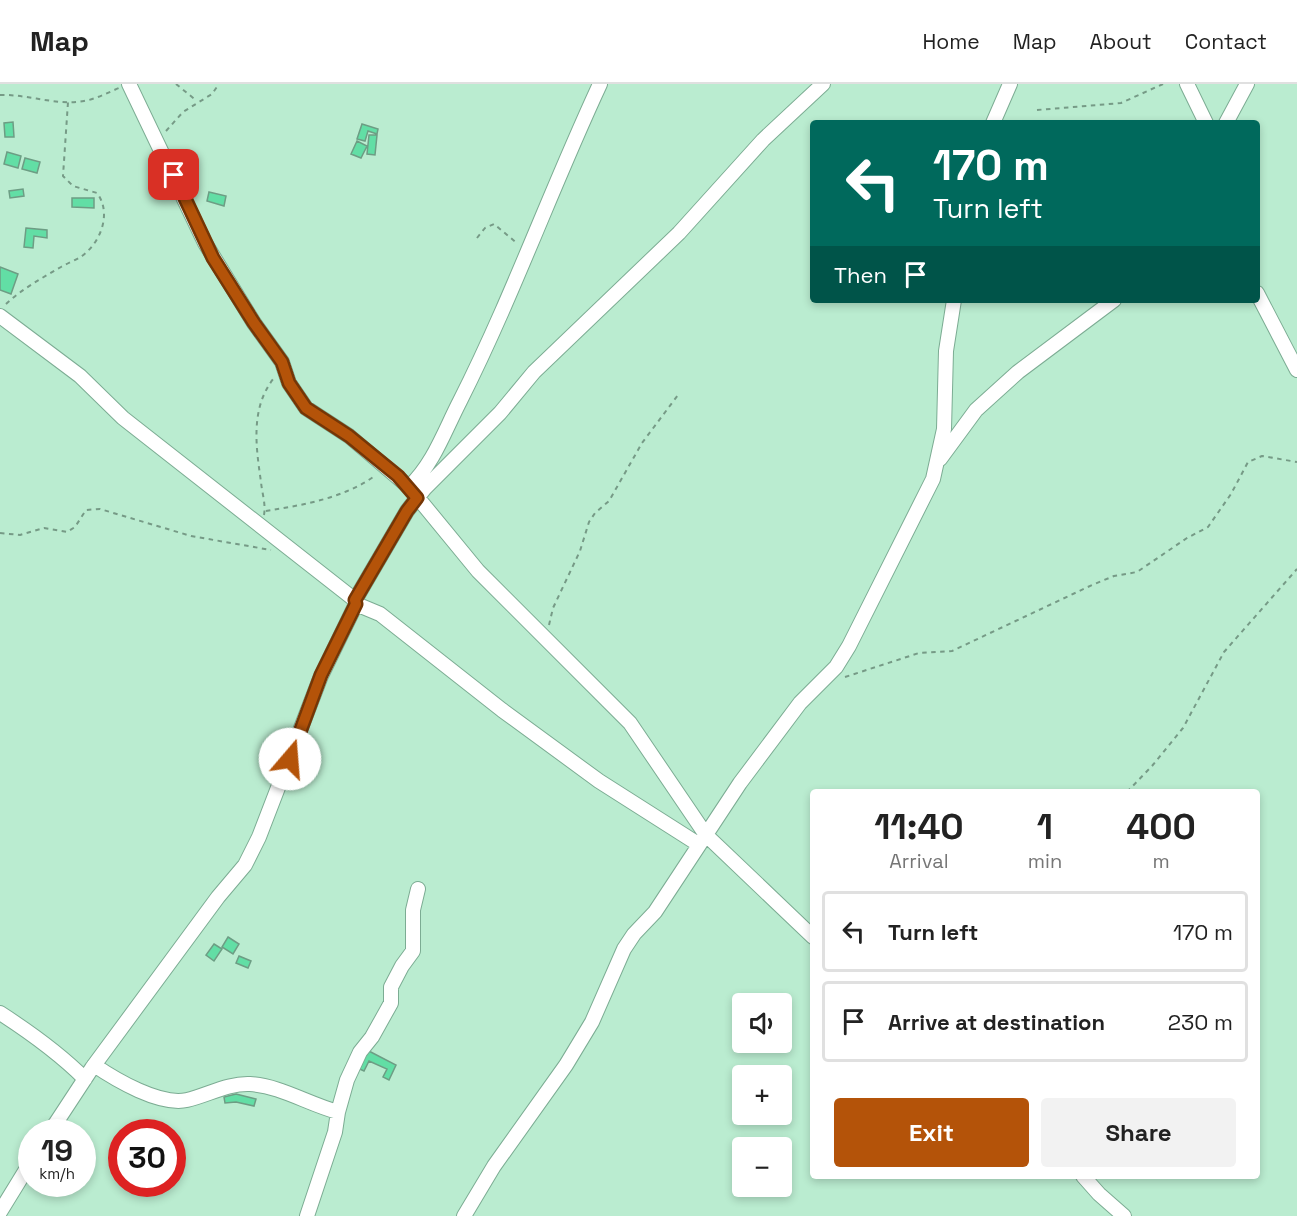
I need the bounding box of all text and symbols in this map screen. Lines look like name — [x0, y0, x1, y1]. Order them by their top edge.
text: Map — [30, 23, 89, 59]
text: Home — [922, 28, 980, 55]
text: Map — [1013, 28, 1057, 55]
text: About — [1090, 28, 1152, 55]
text: Contact — [1185, 28, 1267, 55]
text: 170 m — [933, 139, 1049, 192]
icon: left — [834, 144, 912, 222]
pin — [148, 149, 199, 200]
icon: arrive — [157, 158, 190, 191]
text: Turn left — [933, 191, 1043, 226]
icon: arrive — [899, 258, 932, 291]
text: Then — [834, 261, 887, 289]
position arrow — [258, 727, 322, 791]
text: 11:40 — [874, 804, 964, 850]
text: 1 — [1037, 804, 1053, 850]
text: 400 — [1126, 804, 1196, 850]
text: Arrival — [889, 848, 949, 874]
text: min — [1028, 848, 1062, 874]
text: m — [1152, 848, 1170, 874]
icon: left — [837, 915, 870, 948]
text: Turn left — [888, 918, 978, 946]
text: 170 m — [1173, 918, 1233, 946]
map controls — [732, 993, 792, 1197]
button: sound — [732, 993, 792, 1053]
icon: arrive — [837, 1005, 870, 1038]
text: Arrive at destination — [888, 1008, 1105, 1036]
text: 230 m — [1168, 1008, 1233, 1036]
button: + — [732, 1065, 792, 1125]
button: Exit — [834, 1098, 1029, 1167]
button: Share — [1041, 1098, 1236, 1167]
speed limit sign: 30 — [108, 1119, 186, 1197]
text: 19 — [41, 1131, 73, 1170]
button: − — [732, 1137, 792, 1197]
text: km/h — [39, 1164, 75, 1183]

